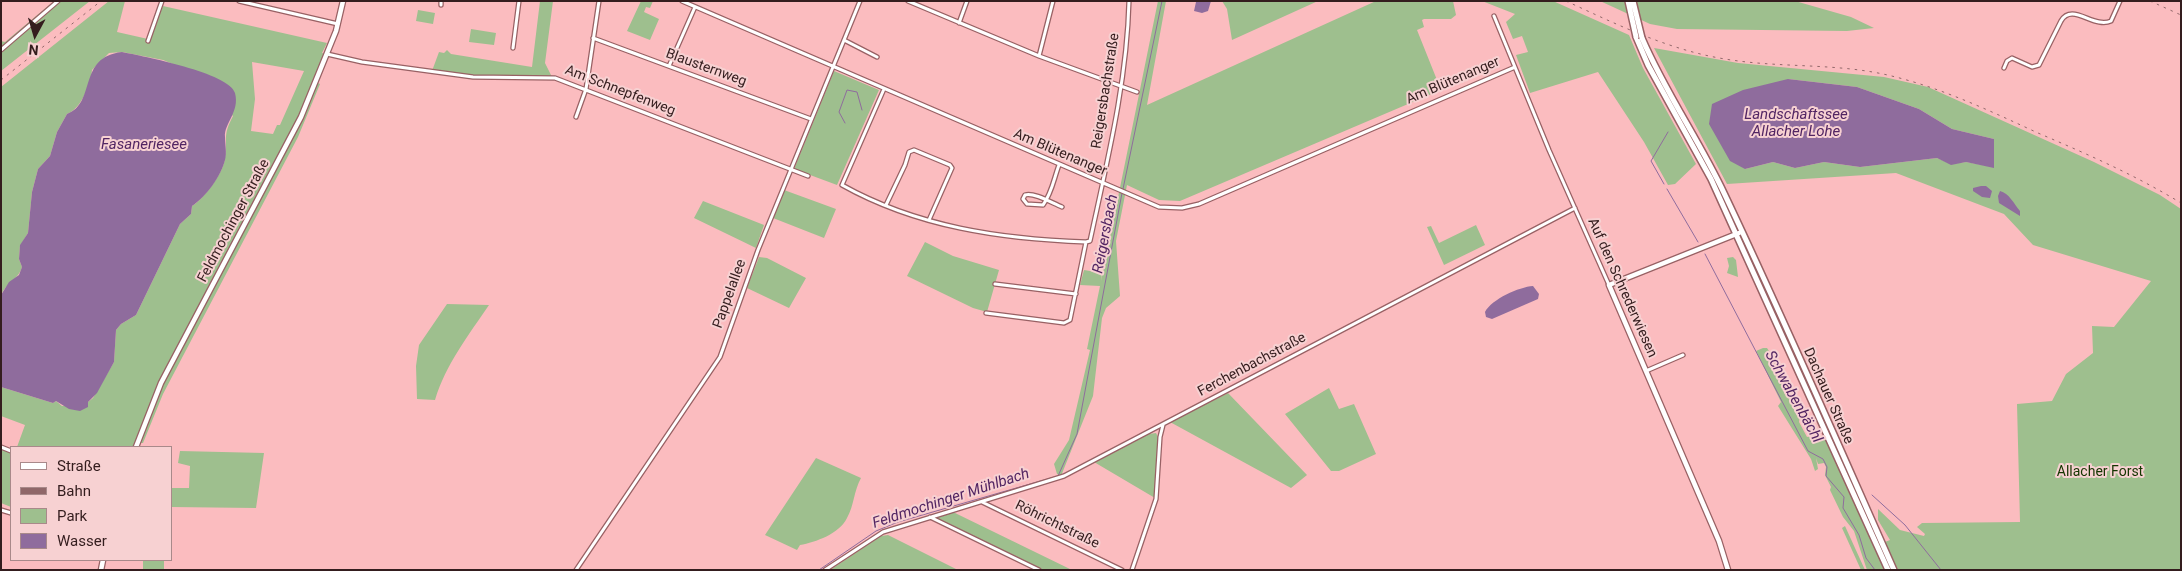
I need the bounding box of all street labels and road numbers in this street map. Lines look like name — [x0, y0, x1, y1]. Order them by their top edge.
street label: Reigersbachstraße — [1089, 32, 1123, 150]
street label: Blausternweg — [663, 46, 749, 90]
street label: Am Blütenanger — [1404, 54, 1502, 108]
street label: Am Schnepfenweg — [562, 62, 678, 120]
street label: Am Blütenanger — [1011, 126, 1109, 180]
street label: Feldmochinger Straße — [194, 157, 274, 285]
street label: Auf den Schrederwiesen — [1584, 216, 1660, 360]
street label: Pappelallee — [710, 257, 750, 331]
street label: Ferchenbachstraße — [1195, 329, 1309, 401]
street label: Dachauer Straße — [1799, 345, 1857, 447]
street label: Röhrichtstraße — [1012, 497, 1102, 553]

